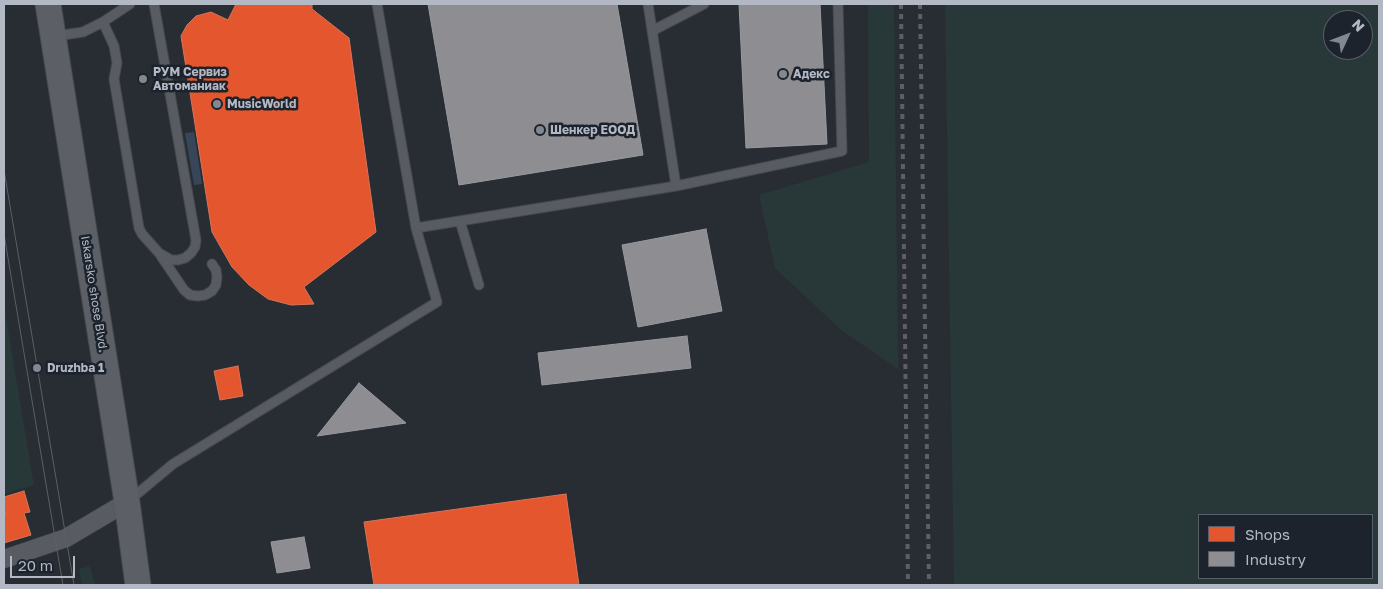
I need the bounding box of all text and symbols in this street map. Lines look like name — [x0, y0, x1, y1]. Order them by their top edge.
north arrow — [1323, 10, 1373, 60]
text: N — [1349, 15, 1368, 35]
place label: РУМ Сервиз Автоманиак — [153, 65, 227, 93]
place label: Адекс — [793, 67, 830, 81]
marker: Адекс — [777, 68, 789, 80]
marker: РУМ Сервиз Автоманиак — [137, 73, 149, 85]
place label: MusicWorld — [227, 97, 296, 111]
marker: MusicWorld — [211, 98, 223, 110]
place label: Шенкер ЕООД — [550, 123, 635, 137]
marker: Шенкер ЕООД — [534, 124, 546, 136]
street label: Iskarsko shose Blvd. — [78, 235, 110, 353]
place label: Druzhba 1 — [47, 361, 104, 375]
marker: Druzhba 1 — [31, 362, 43, 374]
legend — [1198, 514, 1373, 579]
text: Shops — [1245, 525, 1290, 543]
scale bar — [12, 546, 78, 578]
text: Industry — [1245, 550, 1306, 568]
text: 20 m — [18, 556, 53, 574]

